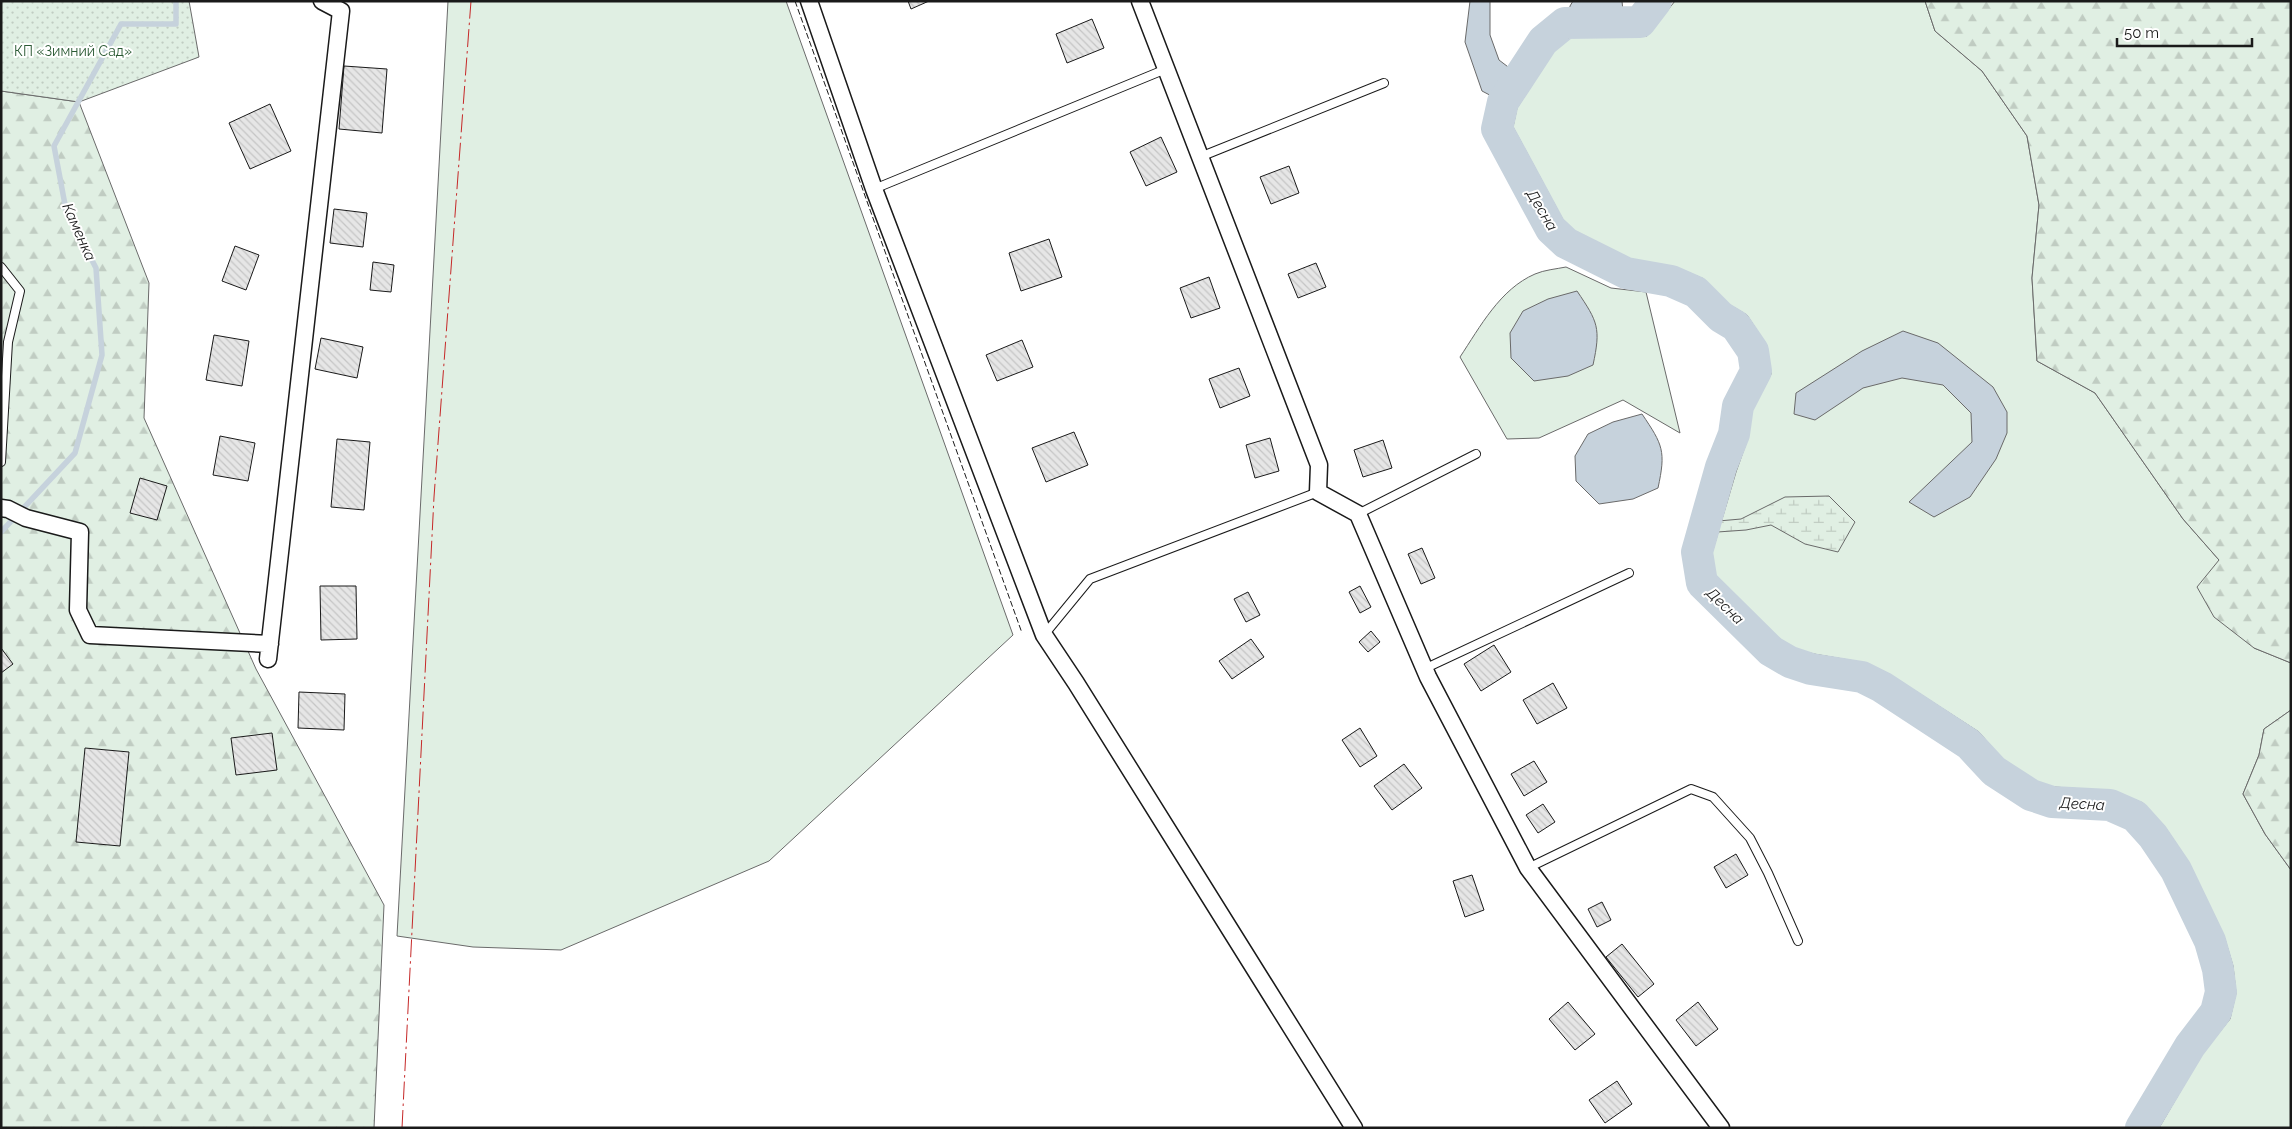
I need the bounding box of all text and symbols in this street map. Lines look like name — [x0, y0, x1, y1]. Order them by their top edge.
scale bar — [2117, 15, 2252, 47]
text: 50 m — [2124, 24, 2159, 42]
park label: КП «Зимний Сад» — [14, 43, 132, 59]
water label: Десна — [1522, 185, 1561, 234]
water label: Каменка — [58, 200, 100, 264]
water label: Десна — [1702, 583, 1748, 628]
water label: Десна — [2058, 794, 2105, 814]

